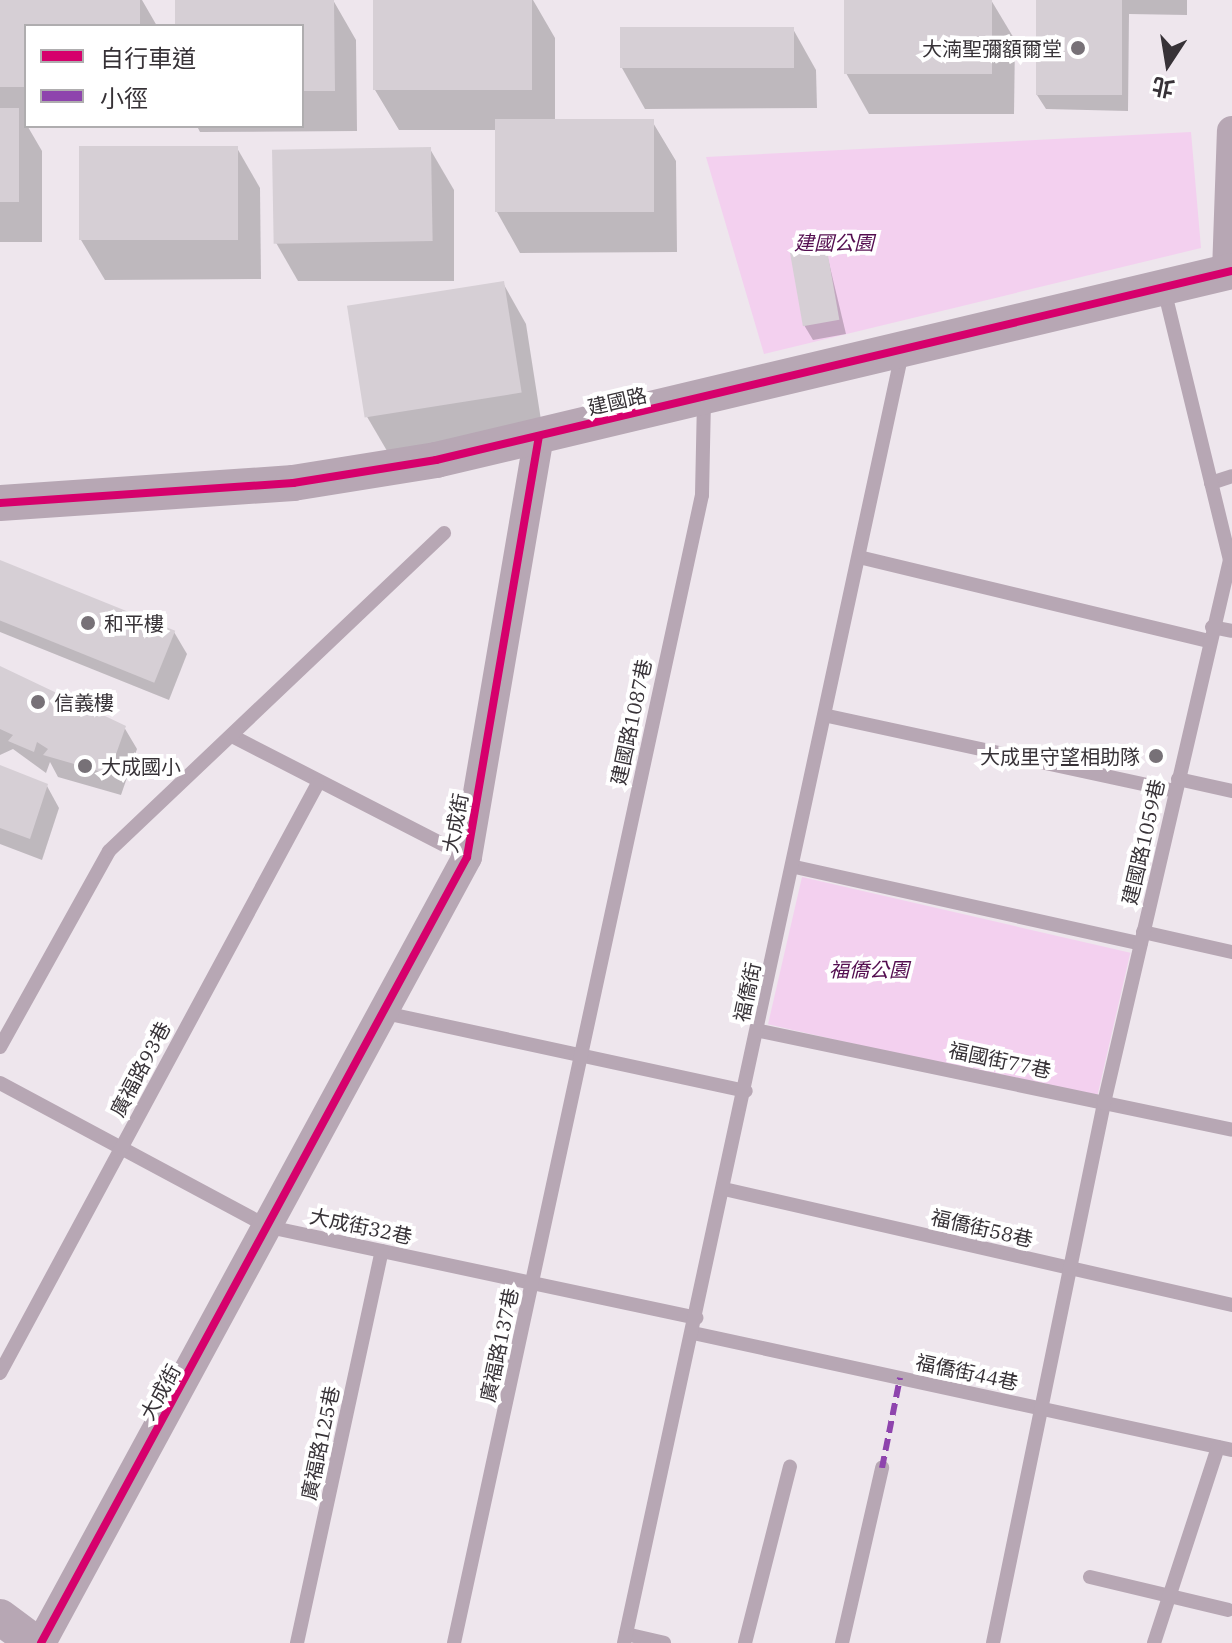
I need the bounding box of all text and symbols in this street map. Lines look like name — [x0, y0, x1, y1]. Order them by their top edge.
legend — [24, 24, 304, 128]
north arrow — [1128, 24, 1208, 104]
place label: 大湳聖彌額爾堂 — [922, 36, 1062, 60]
marker: 大湳聖彌額爾堂 — [1069, 39, 1087, 57]
text: 自行車道 — [100, 42, 196, 74]
text: 北 — [1149, 71, 1177, 104]
text: 小徑 — [100, 82, 148, 114]
park label: 建國公園 — [794, 230, 874, 254]
street label: 建國路 — [585, 383, 649, 419]
place label: 和平樓 — [104, 611, 164, 635]
marker: 和平樓 — [79, 614, 97, 632]
street label: 建國路1087巷 — [606, 657, 656, 787]
place label: 信義樓 — [54, 690, 114, 714]
marker: 信義樓 — [29, 693, 47, 711]
place label: 大成里守望相助隊 — [980, 744, 1140, 768]
marker: 大成里守望相助隊 — [1147, 747, 1165, 765]
place label: 大成國小 — [101, 754, 181, 778]
marker: 大成國小 — [76, 757, 94, 775]
street label: 建國路1059巷 — [1117, 777, 1169, 907]
street label: 大成街 — [437, 791, 473, 855]
park label: 福僑公園 — [829, 957, 909, 981]
street label: 福僑街 — [729, 960, 765, 1024]
street label: 廣福路93巷 — [105, 1017, 175, 1121]
street label: 福國街77巷 — [947, 1037, 1053, 1083]
street label: 大成街32巷 — [308, 1203, 414, 1249]
street label: 福僑街58巷 — [929, 1205, 1035, 1251]
street label: 廣福路137巷 — [475, 1286, 523, 1404]
street label: 福僑街44巷 — [914, 1349, 1020, 1395]
street label: 大成街 — [135, 1360, 185, 1424]
street label: 廣福路125巷 — [296, 1384, 344, 1502]

